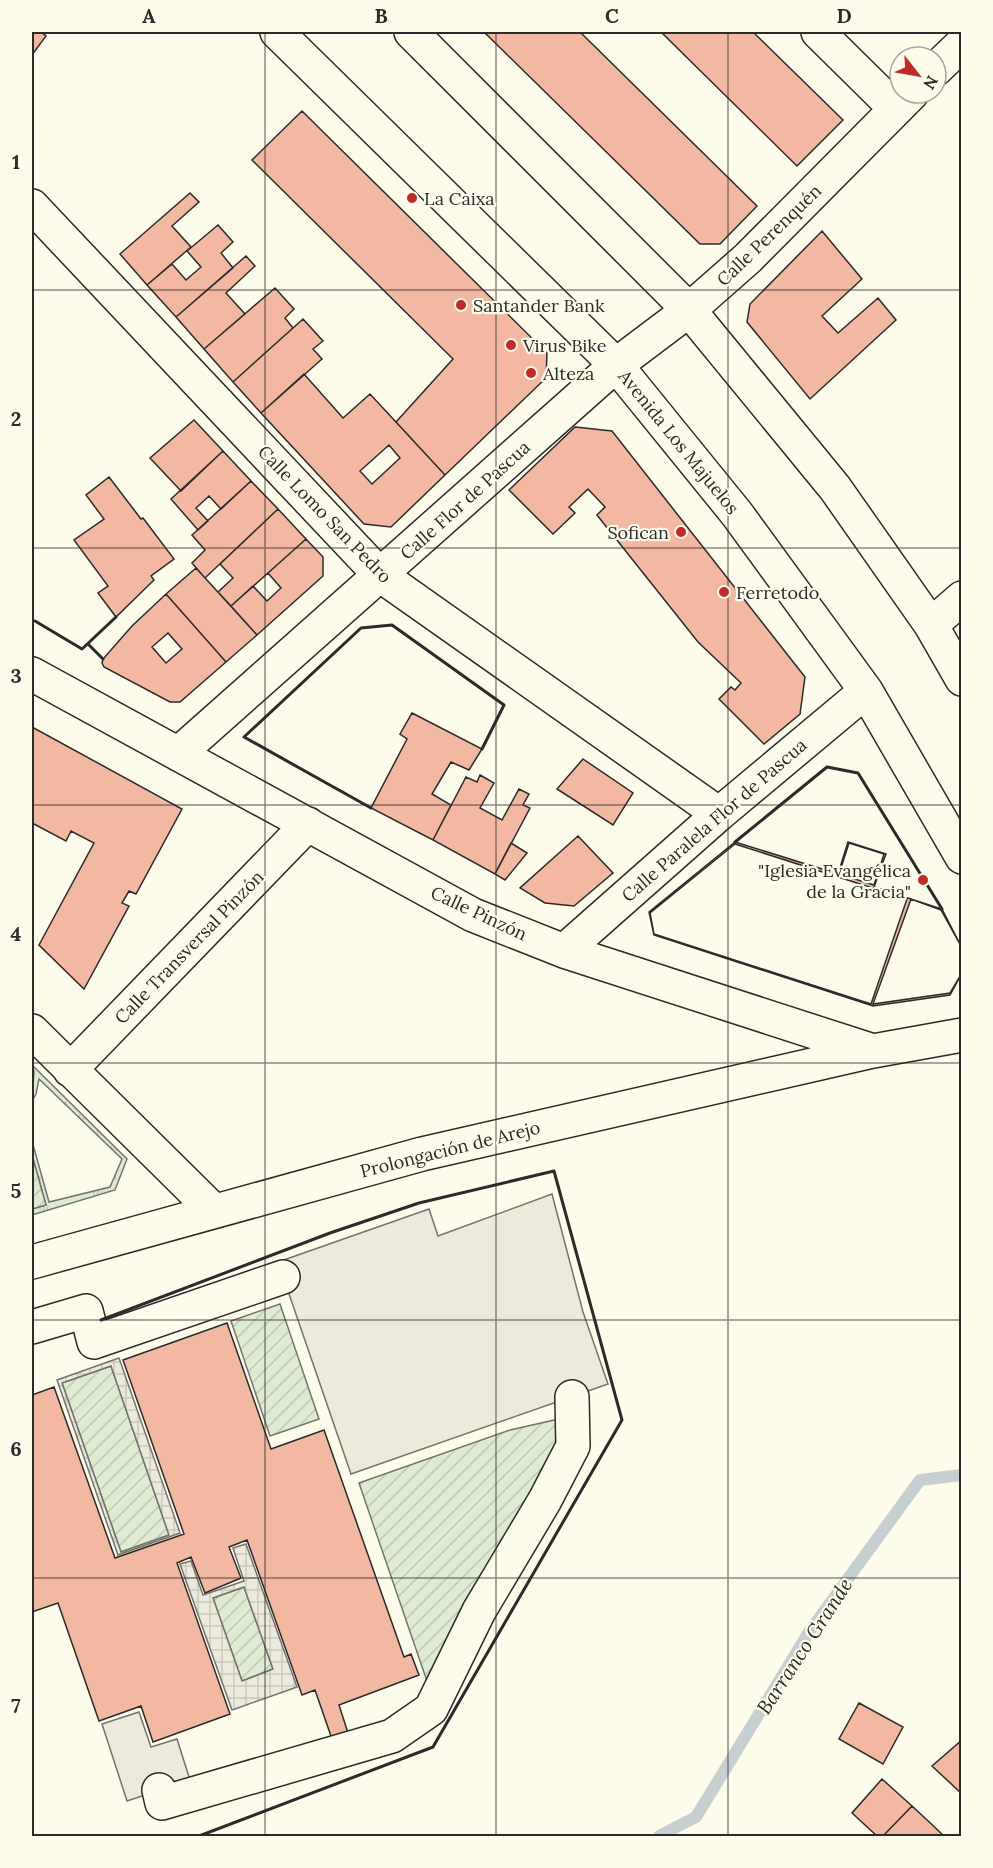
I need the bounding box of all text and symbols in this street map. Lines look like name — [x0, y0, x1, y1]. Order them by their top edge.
text: A — [142, 3, 156, 28]
text: B — [374, 3, 388, 28]
text: C — [605, 3, 619, 28]
text: D — [836, 3, 852, 28]
north arrow — [888, 45, 948, 105]
text: N — [919, 72, 943, 93]
text: 1 — [12, 149, 20, 174]
street label: Calle Perenquén — [712, 179, 826, 291]
place label: La Caixa — [424, 187, 495, 210]
marker: La Caixa — [405, 191, 419, 205]
place label: Santander Bank — [473, 294, 605, 317]
marker: Santander Bank — [454, 298, 468, 312]
place label: Virus Bike — [522, 334, 607, 357]
marker: Virus Bike — [504, 338, 518, 352]
place label: Alteza — [542, 362, 594, 385]
street label: Avenida Los Majuelos — [613, 364, 744, 519]
marker: Alteza — [524, 366, 538, 380]
text: 2 — [11, 406, 21, 431]
street label: Calle Flor de Pascua — [395, 435, 535, 565]
street label: Calle Lomo San Pedro — [253, 440, 397, 588]
place label: Sofican — [607, 521, 669, 544]
marker: Sofican — [674, 525, 688, 539]
place label: Ferretodo — [736, 581, 819, 604]
marker: Ferretodo — [717, 585, 731, 599]
text: 3 — [10, 663, 22, 688]
street label: Calle Paralela Flor de Pascua — [617, 733, 811, 907]
place label: "Iglesia Evangélica de la Gracia" — [758, 859, 911, 903]
street label: Calle Transversal Pinzón — [110, 865, 268, 1029]
marker: "Iglesia Evangélica de la Gracia" — [916, 873, 930, 887]
street label: Calle Pinzón — [427, 881, 531, 945]
text: 4 — [11, 921, 22, 946]
street label: Prolongación de Arejo — [358, 1115, 542, 1183]
text: 5 — [11, 1178, 22, 1203]
text: 6 — [10, 1436, 22, 1461]
water label: Barranco Grande — [751, 1573, 857, 1719]
text: 7 — [11, 1693, 21, 1718]

